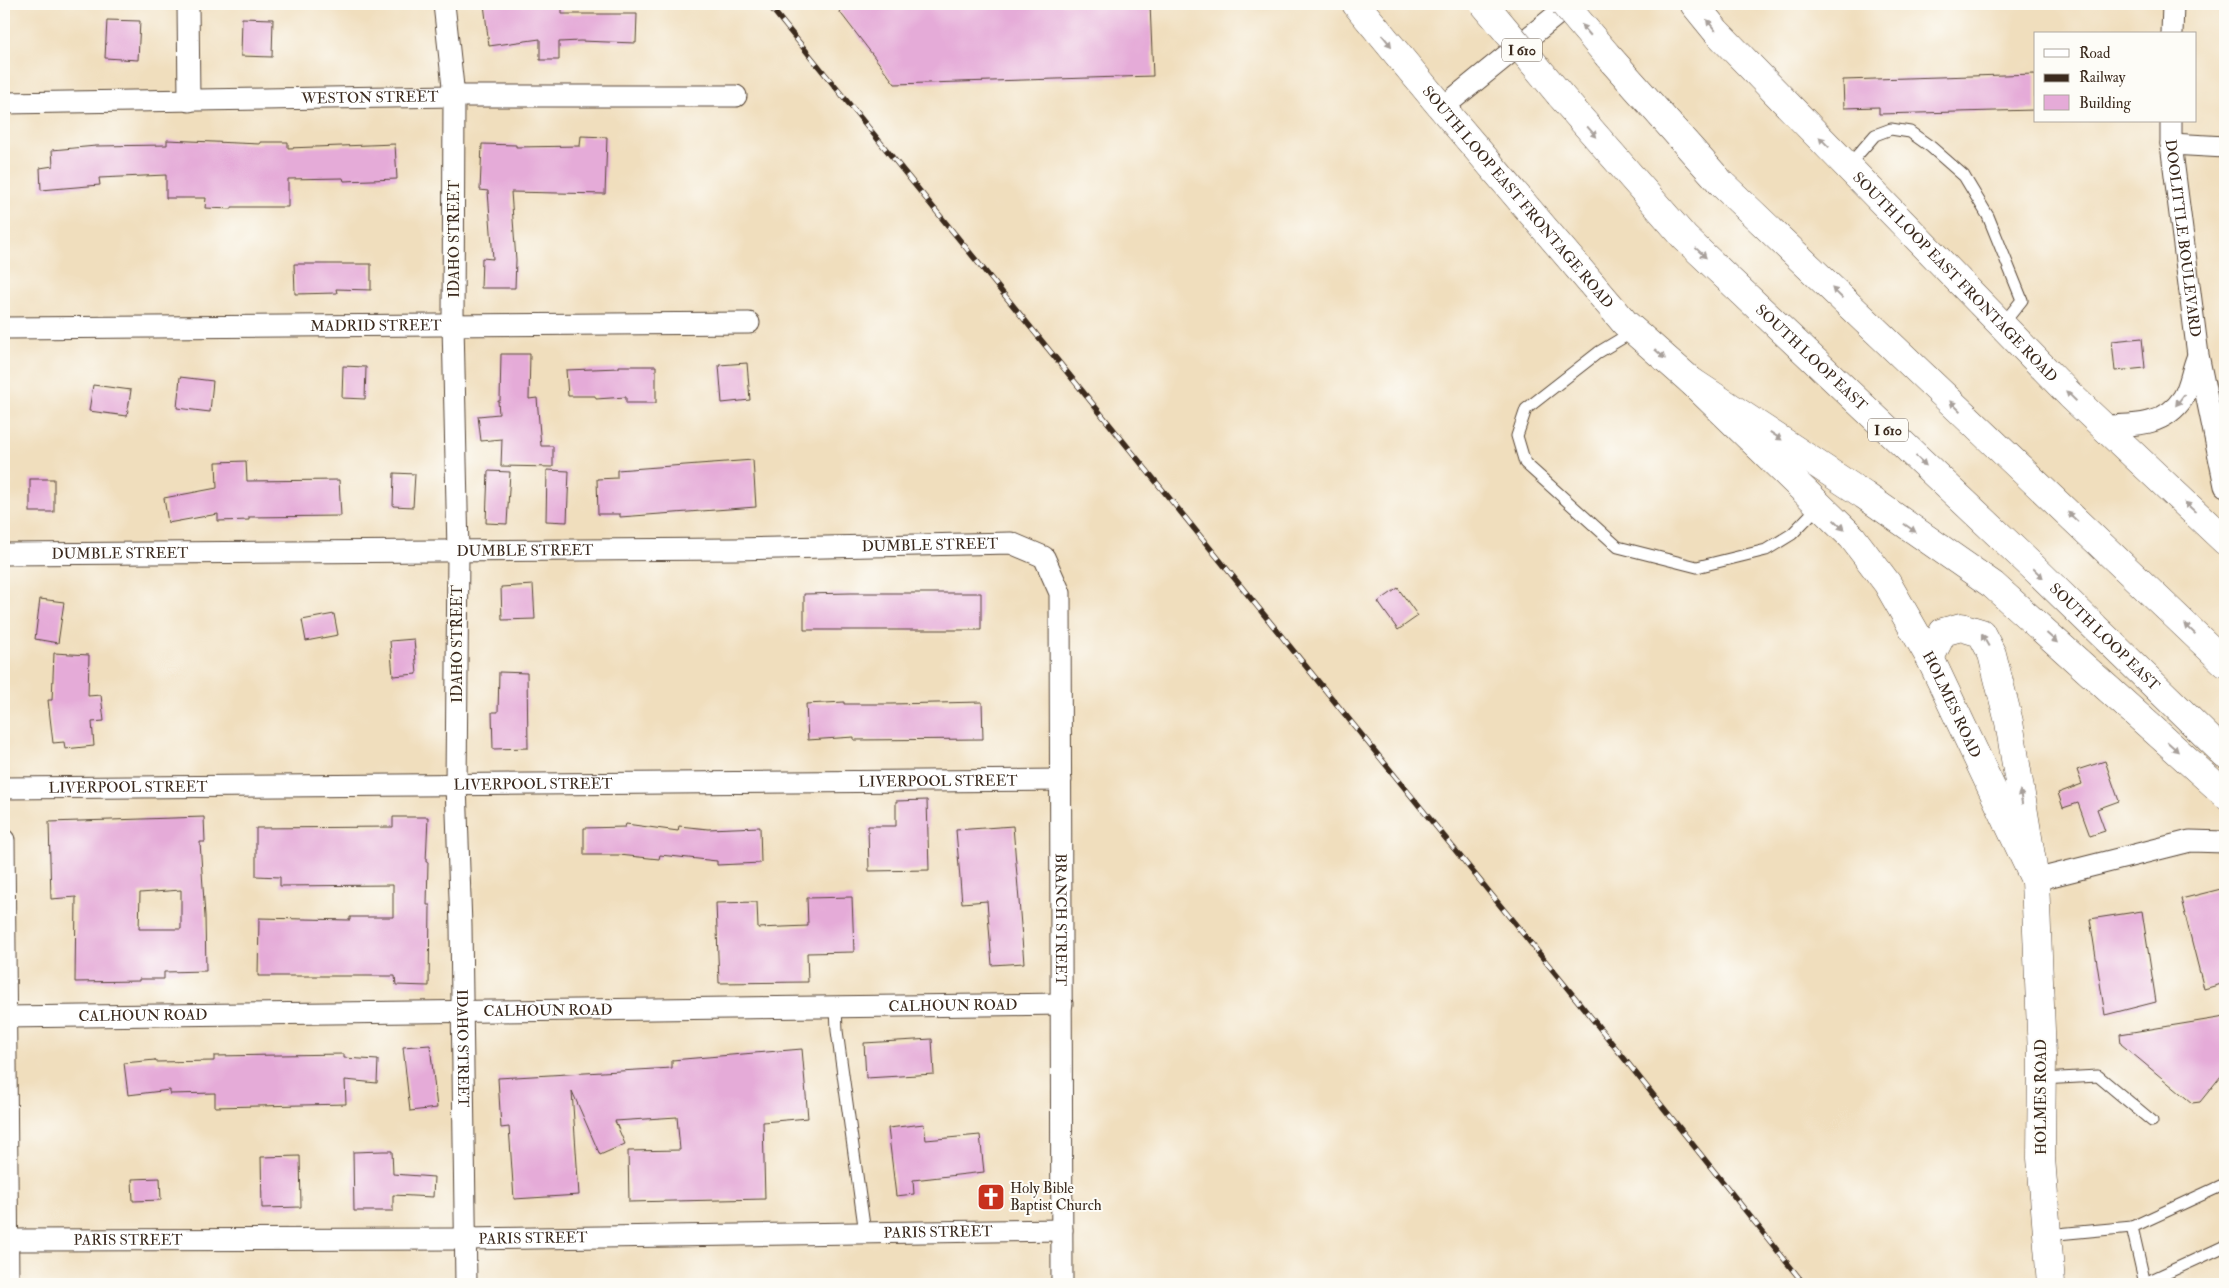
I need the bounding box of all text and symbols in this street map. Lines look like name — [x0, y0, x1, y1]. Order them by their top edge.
one-way arrow — [1705, 19, 1716, 32]
one-way arrow — [1580, 24, 1591, 37]
legend — [2034, 32, 2196, 122]
one-way arrow — [1382, 35, 1393, 48]
road number: I 610 — [1502, 38, 1542, 62]
text: Road — [2079, 44, 2111, 63]
text: Railway — [2079, 68, 2126, 87]
street label: SOUTH LOOP EAST FRONTAGE ROAD — [1418, 82, 1617, 312]
street label: WESTON STREET — [300, 87, 439, 108]
text: Building — [2079, 94, 2131, 113]
one-way arrow — [1587, 125, 1598, 138]
one-way arrow — [1818, 136, 1830, 148]
street label: DOOLITTLE BOULEVARD — [2160, 138, 2205, 338]
street label: SOUTH LOOP EAST FRONTAGE ROAD — [1848, 168, 2061, 386]
street label: IDAHO STREET — [445, 180, 464, 298]
one-way arrow — [1695, 247, 1707, 259]
one-way arrow — [1831, 287, 1843, 299]
street label: SOUTH LOOP EAST — [1751, 301, 1871, 415]
street label: MADRID STREET — [310, 316, 442, 336]
one-way arrow — [1653, 348, 1666, 359]
one-way arrow — [2065, 390, 2077, 402]
one-way arrow — [2174, 393, 2185, 406]
one-way arrow — [1949, 400, 1961, 412]
road number: I 610 — [1868, 418, 1908, 442]
one-way arrow — [1769, 432, 1783, 441]
one-way arrow — [1914, 455, 1926, 467]
one-way arrow — [2184, 501, 2196, 513]
one-way arrow — [2067, 511, 2079, 523]
one-way arrow — [1833, 518, 1845, 530]
one-way arrow — [1904, 523, 1917, 533]
street label: DUMBLE STREET — [861, 534, 999, 556]
street label: DUMBLE STREET — [457, 541, 593, 561]
street label: DUMBLE STREET — [52, 544, 188, 564]
one-way arrow — [2032, 567, 2044, 579]
street label: SOUTH LOOP EAST — [2045, 579, 2164, 695]
street label: IDAHO STREET — [448, 585, 467, 703]
one-way arrow — [2185, 624, 2197, 636]
one-way arrow — [2046, 632, 2058, 643]
one-way arrow — [1980, 633, 1989, 646]
street label: HOLMES ROAD — [1918, 648, 1985, 761]
one-way arrow — [2166, 741, 2178, 753]
street label: LIVERPOOL STREET — [858, 771, 1018, 792]
street label: LIVERPOOL STREET — [453, 774, 613, 795]
street label: LIVERPOOL STREET — [48, 777, 208, 798]
one-way arrow — [2017, 789, 2025, 805]
street label: BRANCH STREET — [1051, 853, 1070, 986]
street label: IDAHO STREET — [452, 989, 473, 1108]
street label: CALHOUN ROAD — [888, 996, 1018, 1016]
street label: CALHOUN ROAD — [483, 1001, 613, 1021]
street label: CALHOUN ROAD — [78, 1005, 208, 1026]
street label: HOLMES ROAD — [2032, 1039, 2051, 1155]
place label: Holy Bible Baptist Church — [1010, 1179, 1102, 1216]
church icon: Holy Bible Baptist Church — [976, 1182, 1006, 1212]
street label: PARIS STREET — [883, 1222, 993, 1243]
street label: PARIS STREET — [478, 1228, 588, 1249]
street label: PARIS STREET — [73, 1231, 183, 1250]

